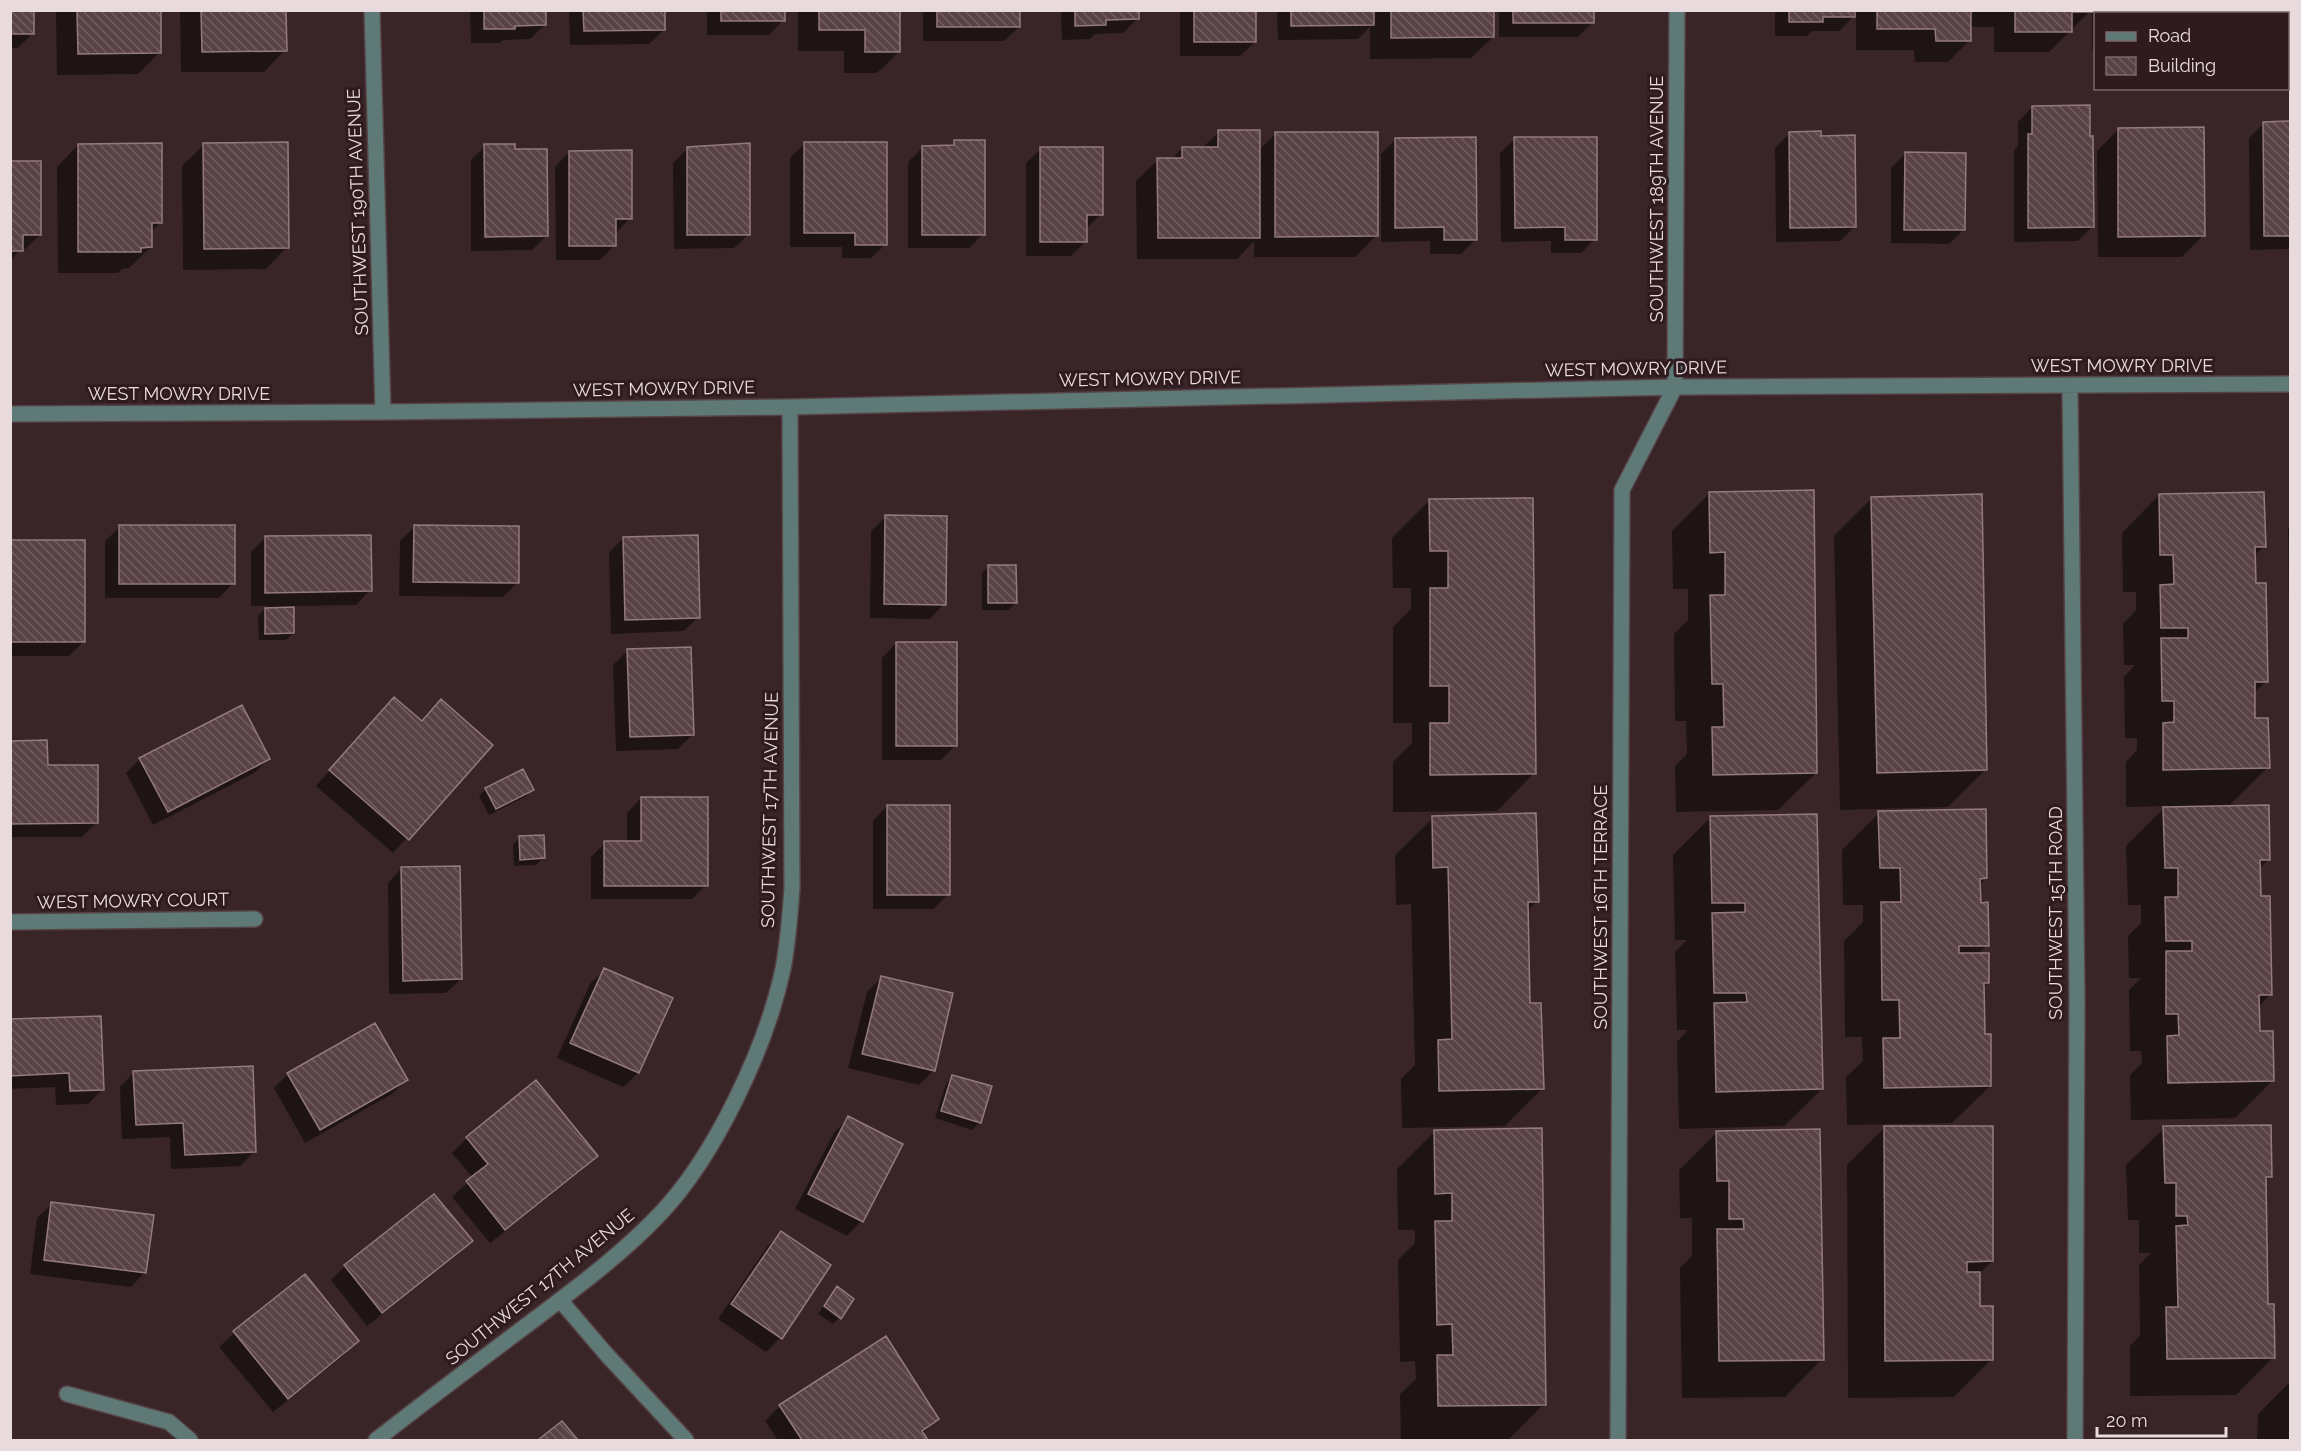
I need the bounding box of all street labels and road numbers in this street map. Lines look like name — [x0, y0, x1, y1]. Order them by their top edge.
street label: SOUTHWEST 189TH AVENUE — [1646, 76, 1667, 322]
street label: SOUTHWEST 190TH AVENUE — [343, 88, 372, 336]
street label: WEST MOWRY DRIVE — [2031, 355, 2213, 376]
street label: WEST MOWRY DRIVE — [1545, 356, 1727, 381]
street label: WEST MOWRY DRIVE — [1059, 366, 1241, 391]
street label: WEST MOWRY DRIVE — [573, 376, 755, 401]
street label: WEST MOWRY DRIVE — [88, 383, 270, 404]
street label: SOUTHWEST 17TH AVENUE — [757, 692, 782, 928]
street label: SOUTHWEST 16TH TERRACE — [1590, 784, 1611, 1030]
street label: SOUTHWEST 15TH ROAD — [2045, 806, 2066, 1020]
street label: WEST MOWRY COURT — [37, 888, 229, 913]
street label: SOUTHWEST 17TH AVENUE — [441, 1204, 638, 1369]

